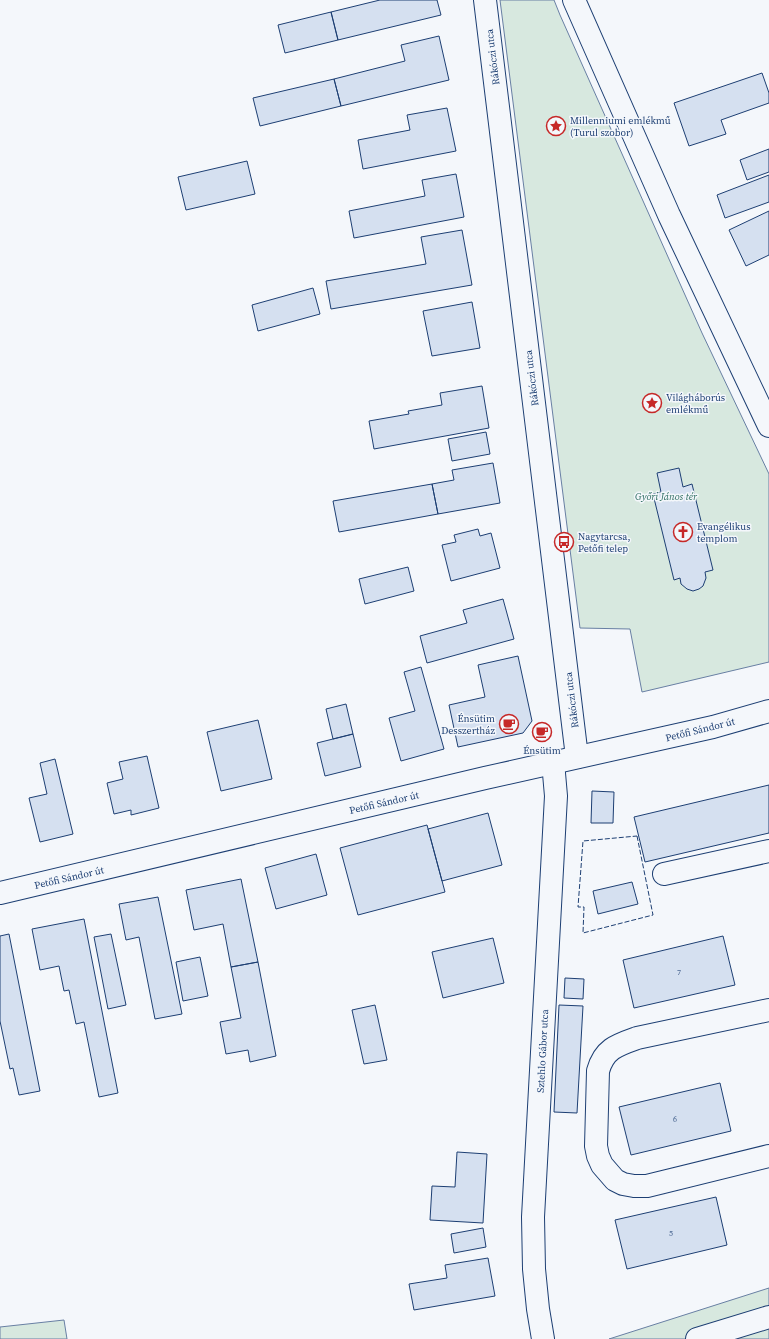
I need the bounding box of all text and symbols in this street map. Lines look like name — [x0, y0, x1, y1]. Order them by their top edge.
street label: Rákóczi utca — [483, 27, 502, 86]
place label: Millenniumi emlékmű (Turul szobor) — [570, 114, 671, 139]
place icon: Millenniumi emlékmű (Turul szobor) — [545, 115, 567, 137]
street label: Rákóczi utca — [522, 348, 541, 407]
place label: Világháborús emlékmű — [666, 391, 725, 416]
place icon: Világháborús emlékmű — [641, 392, 663, 414]
park label: Győri János tér — [635, 490, 698, 503]
place label: Evangélikus templom — [697, 520, 751, 545]
church icon: Evangélikus templom — [672, 521, 694, 543]
place label: Nagytarcsa, Petőfi telep — [578, 530, 630, 555]
bus stop icon: Nagytarcsa, Petőfi telep — [553, 531, 575, 553]
street label: Rákóczi utca — [562, 670, 581, 729]
place label: Énsütim Desszertház — [441, 712, 495, 737]
cafe icon: Énsütim Desszertház — [498, 713, 520, 735]
street label: Petőfi Sándor út — [664, 714, 737, 744]
cafe icon: Énsütim — [531, 721, 553, 743]
place label: Énsütim — [523, 744, 561, 757]
street label: Petőfi Sándor út — [348, 788, 421, 817]
street label: Petőfi Sándor út — [33, 863, 106, 892]
house number: 7 — [677, 967, 681, 978]
street label: Sztehlo Gábor utca — [534, 1008, 551, 1093]
house number: 6 — [673, 1114, 677, 1125]
house number: 5 — [669, 1228, 673, 1239]

